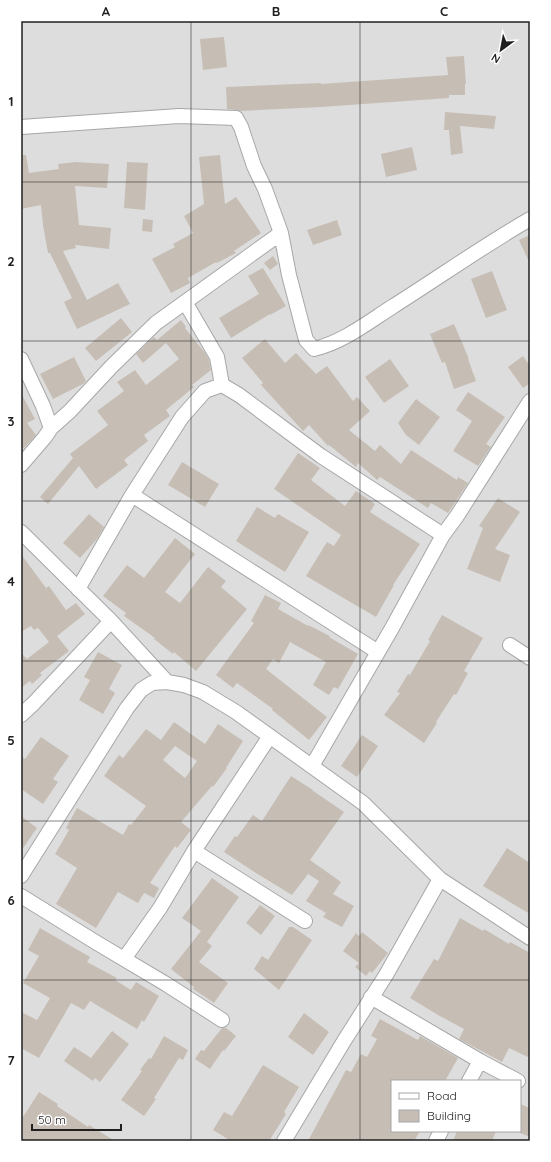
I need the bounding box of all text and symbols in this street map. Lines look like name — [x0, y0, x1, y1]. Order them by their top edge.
text: A — [102, 3, 111, 19]
text: B — [272, 3, 280, 19]
text: C — [440, 3, 448, 19]
north arrow — [481, 30, 521, 70]
text: N — [489, 50, 503, 67]
text: 1 — [8, 93, 14, 109]
text: 2 — [7, 253, 15, 269]
text: 3 — [8, 413, 15, 429]
text: 4 — [7, 573, 15, 589]
text: 5 — [7, 732, 15, 748]
text: 6 — [7, 892, 15, 908]
text: 7 — [7, 1052, 15, 1068]
legend — [391, 1080, 521, 1132]
text: Road — [427, 1088, 457, 1103]
scale bar — [32, 1106, 121, 1132]
text: Building — [427, 1108, 471, 1123]
text: 50 m — [38, 1112, 66, 1127]

